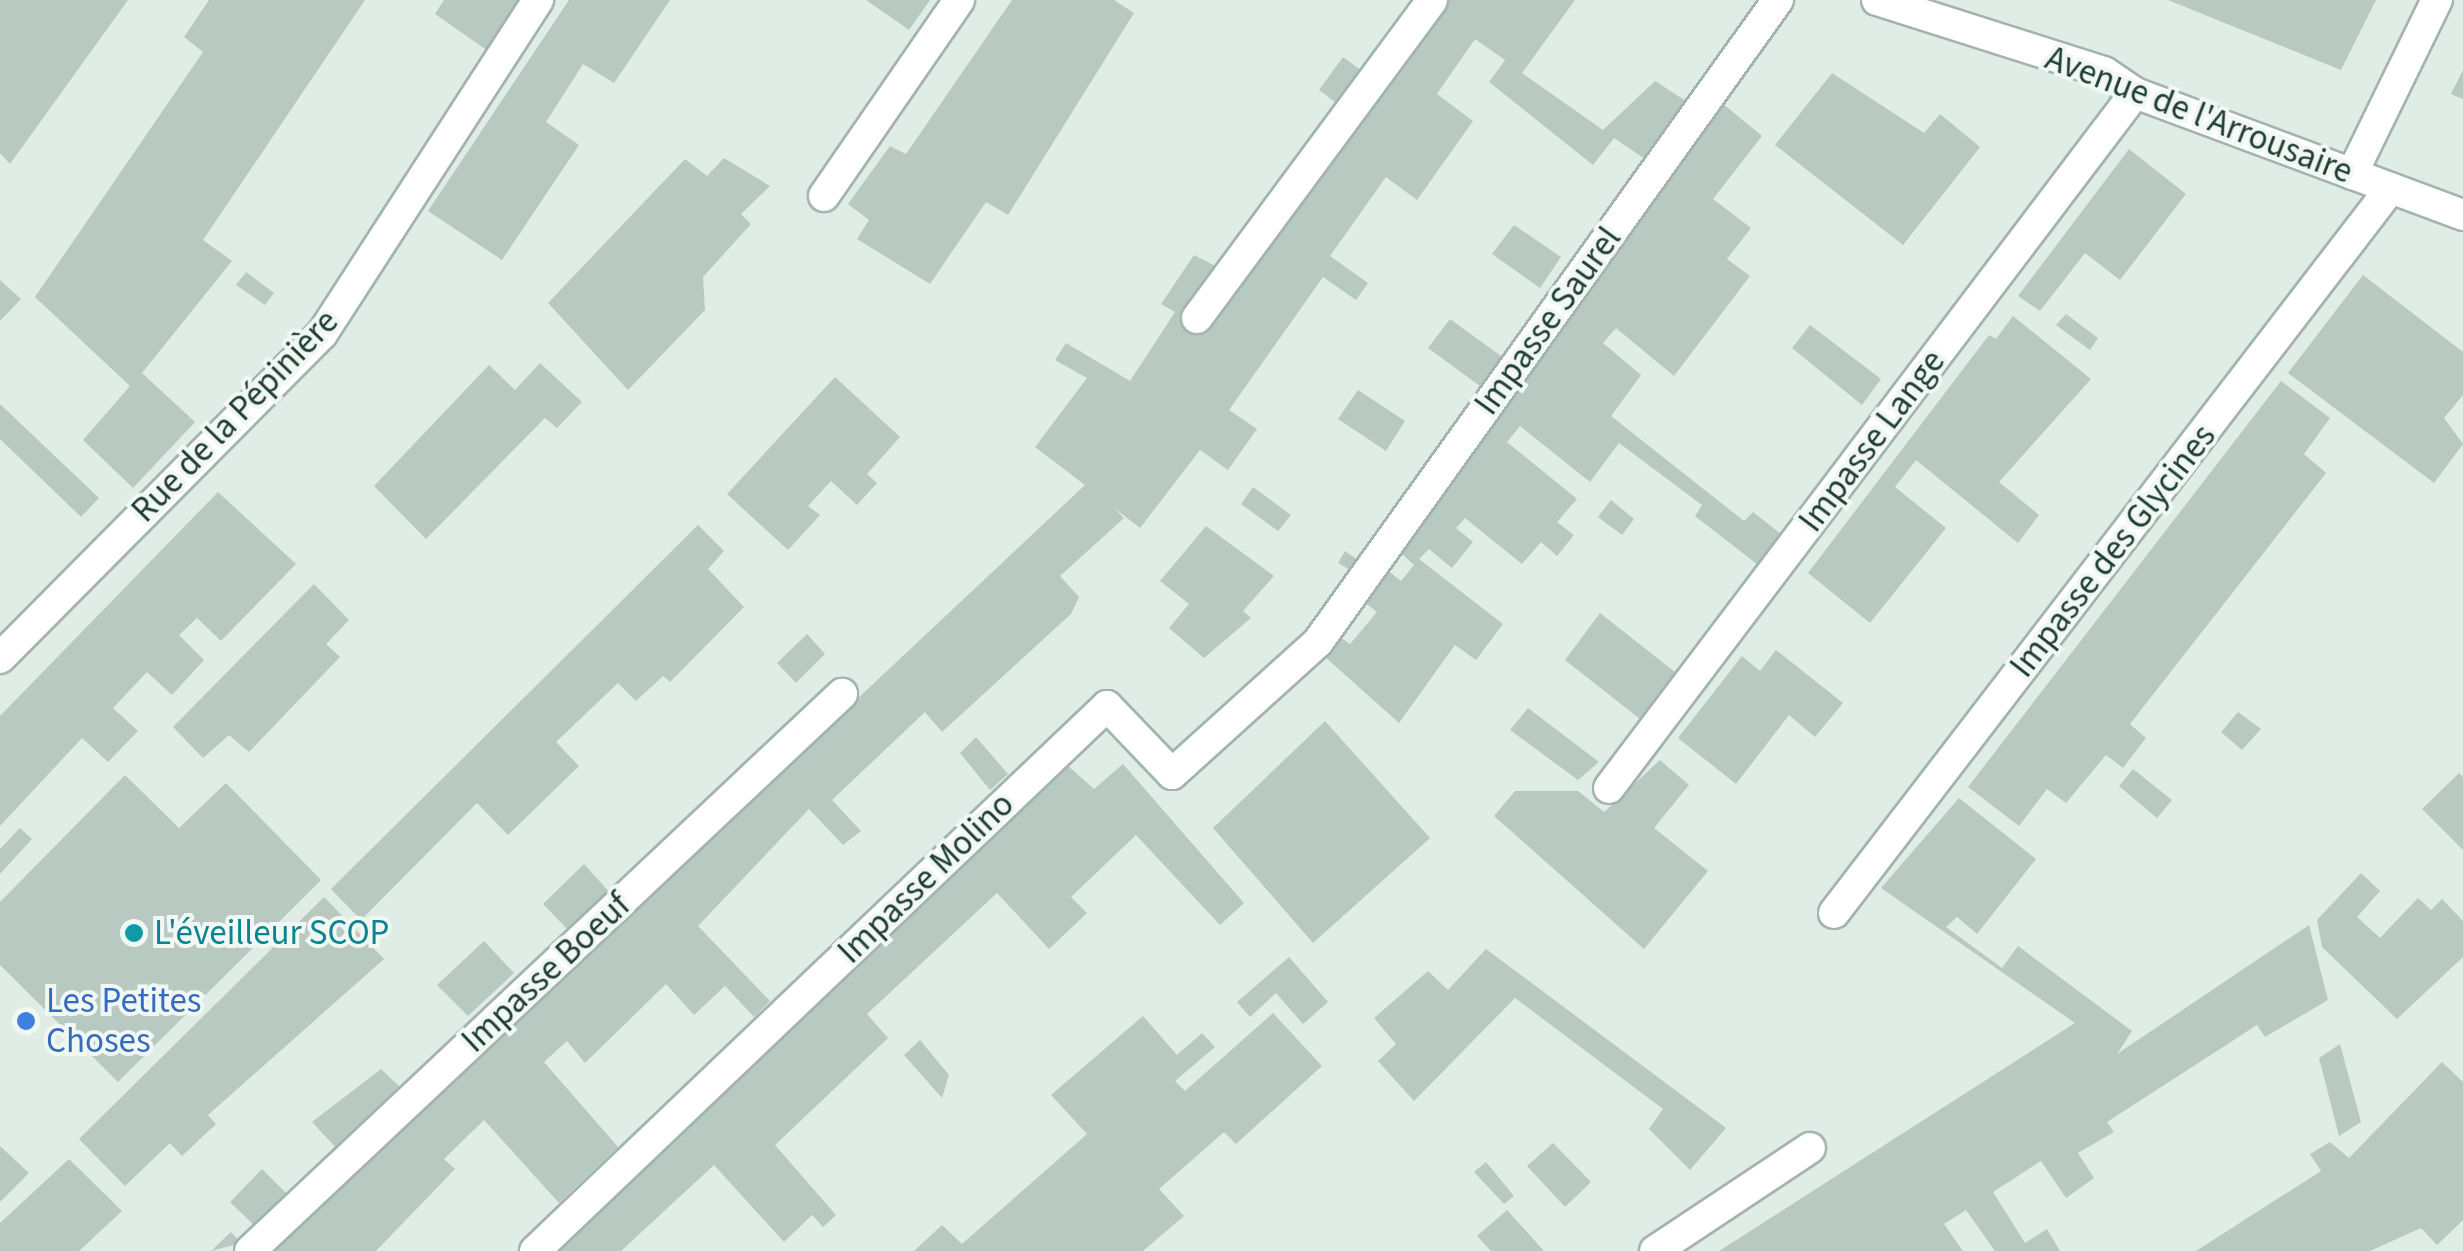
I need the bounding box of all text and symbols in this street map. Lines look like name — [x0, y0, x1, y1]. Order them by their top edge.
street label: Avenue de l'Arrousaire — [2040, 37, 2358, 193]
street label: Impasse Saurel — [1466, 219, 1630, 423]
street label: Rue de la Pépinière — [123, 301, 347, 531]
street label: Impasse Lange — [1790, 342, 1954, 540]
street label: Impasse des Glycines — [2001, 416, 2225, 686]
street label: Impasse Molino — [829, 784, 1023, 972]
street label: Impasse Boeuf — [453, 884, 639, 1062]
place label: L'éveilleur SCOP — [154, 912, 389, 954]
marker: L'éveilleur SCOP — [123, 922, 145, 944]
place label: Les Petites Choses — [46, 980, 201, 1062]
marker: Les Petites Choses — [15, 1010, 37, 1032]

